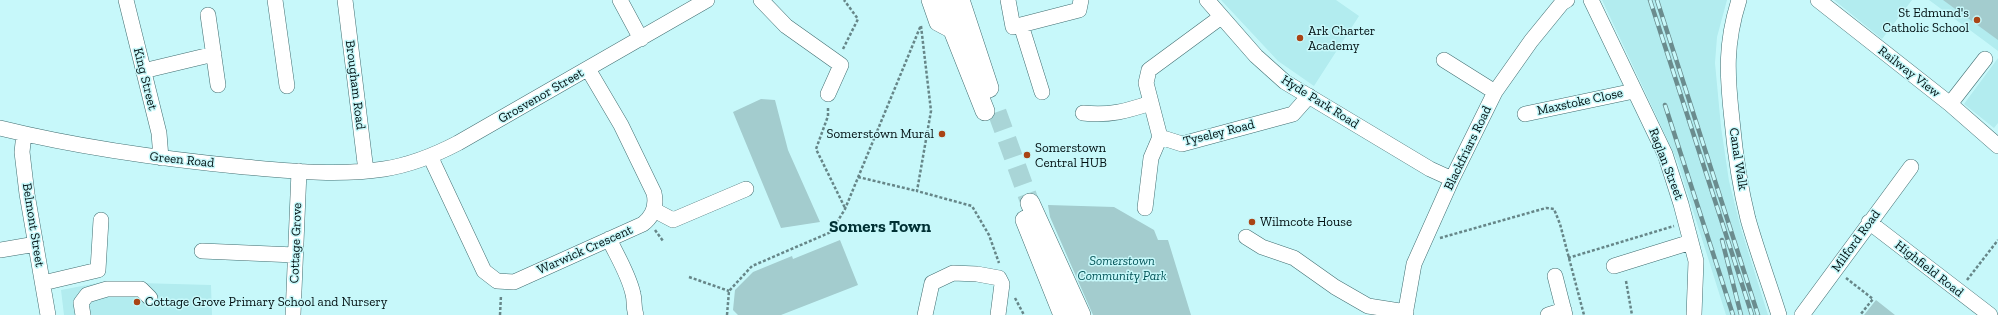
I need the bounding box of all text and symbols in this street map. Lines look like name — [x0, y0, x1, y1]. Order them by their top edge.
place label: St Edmund's Catholic School — [1882, 5, 1969, 36]
marker: St Edmund's Catholic School — [1972, 15, 1982, 25]
place label: Ark Charter Academy — [1308, 23, 1375, 54]
marker: Ark Charter Academy — [1295, 33, 1305, 43]
street label: Brougham Road — [342, 39, 368, 131]
street label: Railway View — [1875, 43, 1943, 101]
street label: King Street — [130, 46, 160, 112]
street label: Grosvenor Street — [495, 65, 587, 127]
street label: Hyde Park Road — [1278, 72, 1362, 132]
street label: Maxstoke Close — [1536, 85, 1624, 119]
street label: Blackfriars Road — [1441, 103, 1495, 193]
street label: Tyseley Road — [1182, 117, 1256, 149]
place label: Somerstown Mural — [827, 126, 934, 142]
street label: Raglan Street — [1645, 126, 1687, 202]
street label: Canal Walk — [1725, 127, 1751, 191]
marker: Somerstown Mural — [937, 129, 947, 139]
place label: Somerstown Central HUB — [1035, 140, 1107, 171]
street label: Green Road — [149, 149, 215, 171]
marker: Somerstown Central HUB — [1022, 150, 1032, 160]
street label: Belmont Street — [19, 182, 47, 268]
street label: Cottage Grove — [287, 202, 305, 284]
street label: Milford Road — [1828, 207, 1884, 275]
place label: Wilmcote House — [1260, 214, 1352, 230]
district label: Somers Town — [829, 217, 931, 237]
marker: Wilmcote House — [1247, 217, 1257, 227]
street label: Warwick Crescent — [535, 222, 635, 278]
street label: Highfield Road — [1892, 237, 1966, 301]
park label: Somerstown Community Park — [1077, 253, 1167, 284]
place label: Cottage Grove Primary School and Nursery — [145, 294, 387, 310]
marker: Cottage Grove Primary School and Nursery — [132, 297, 142, 307]

